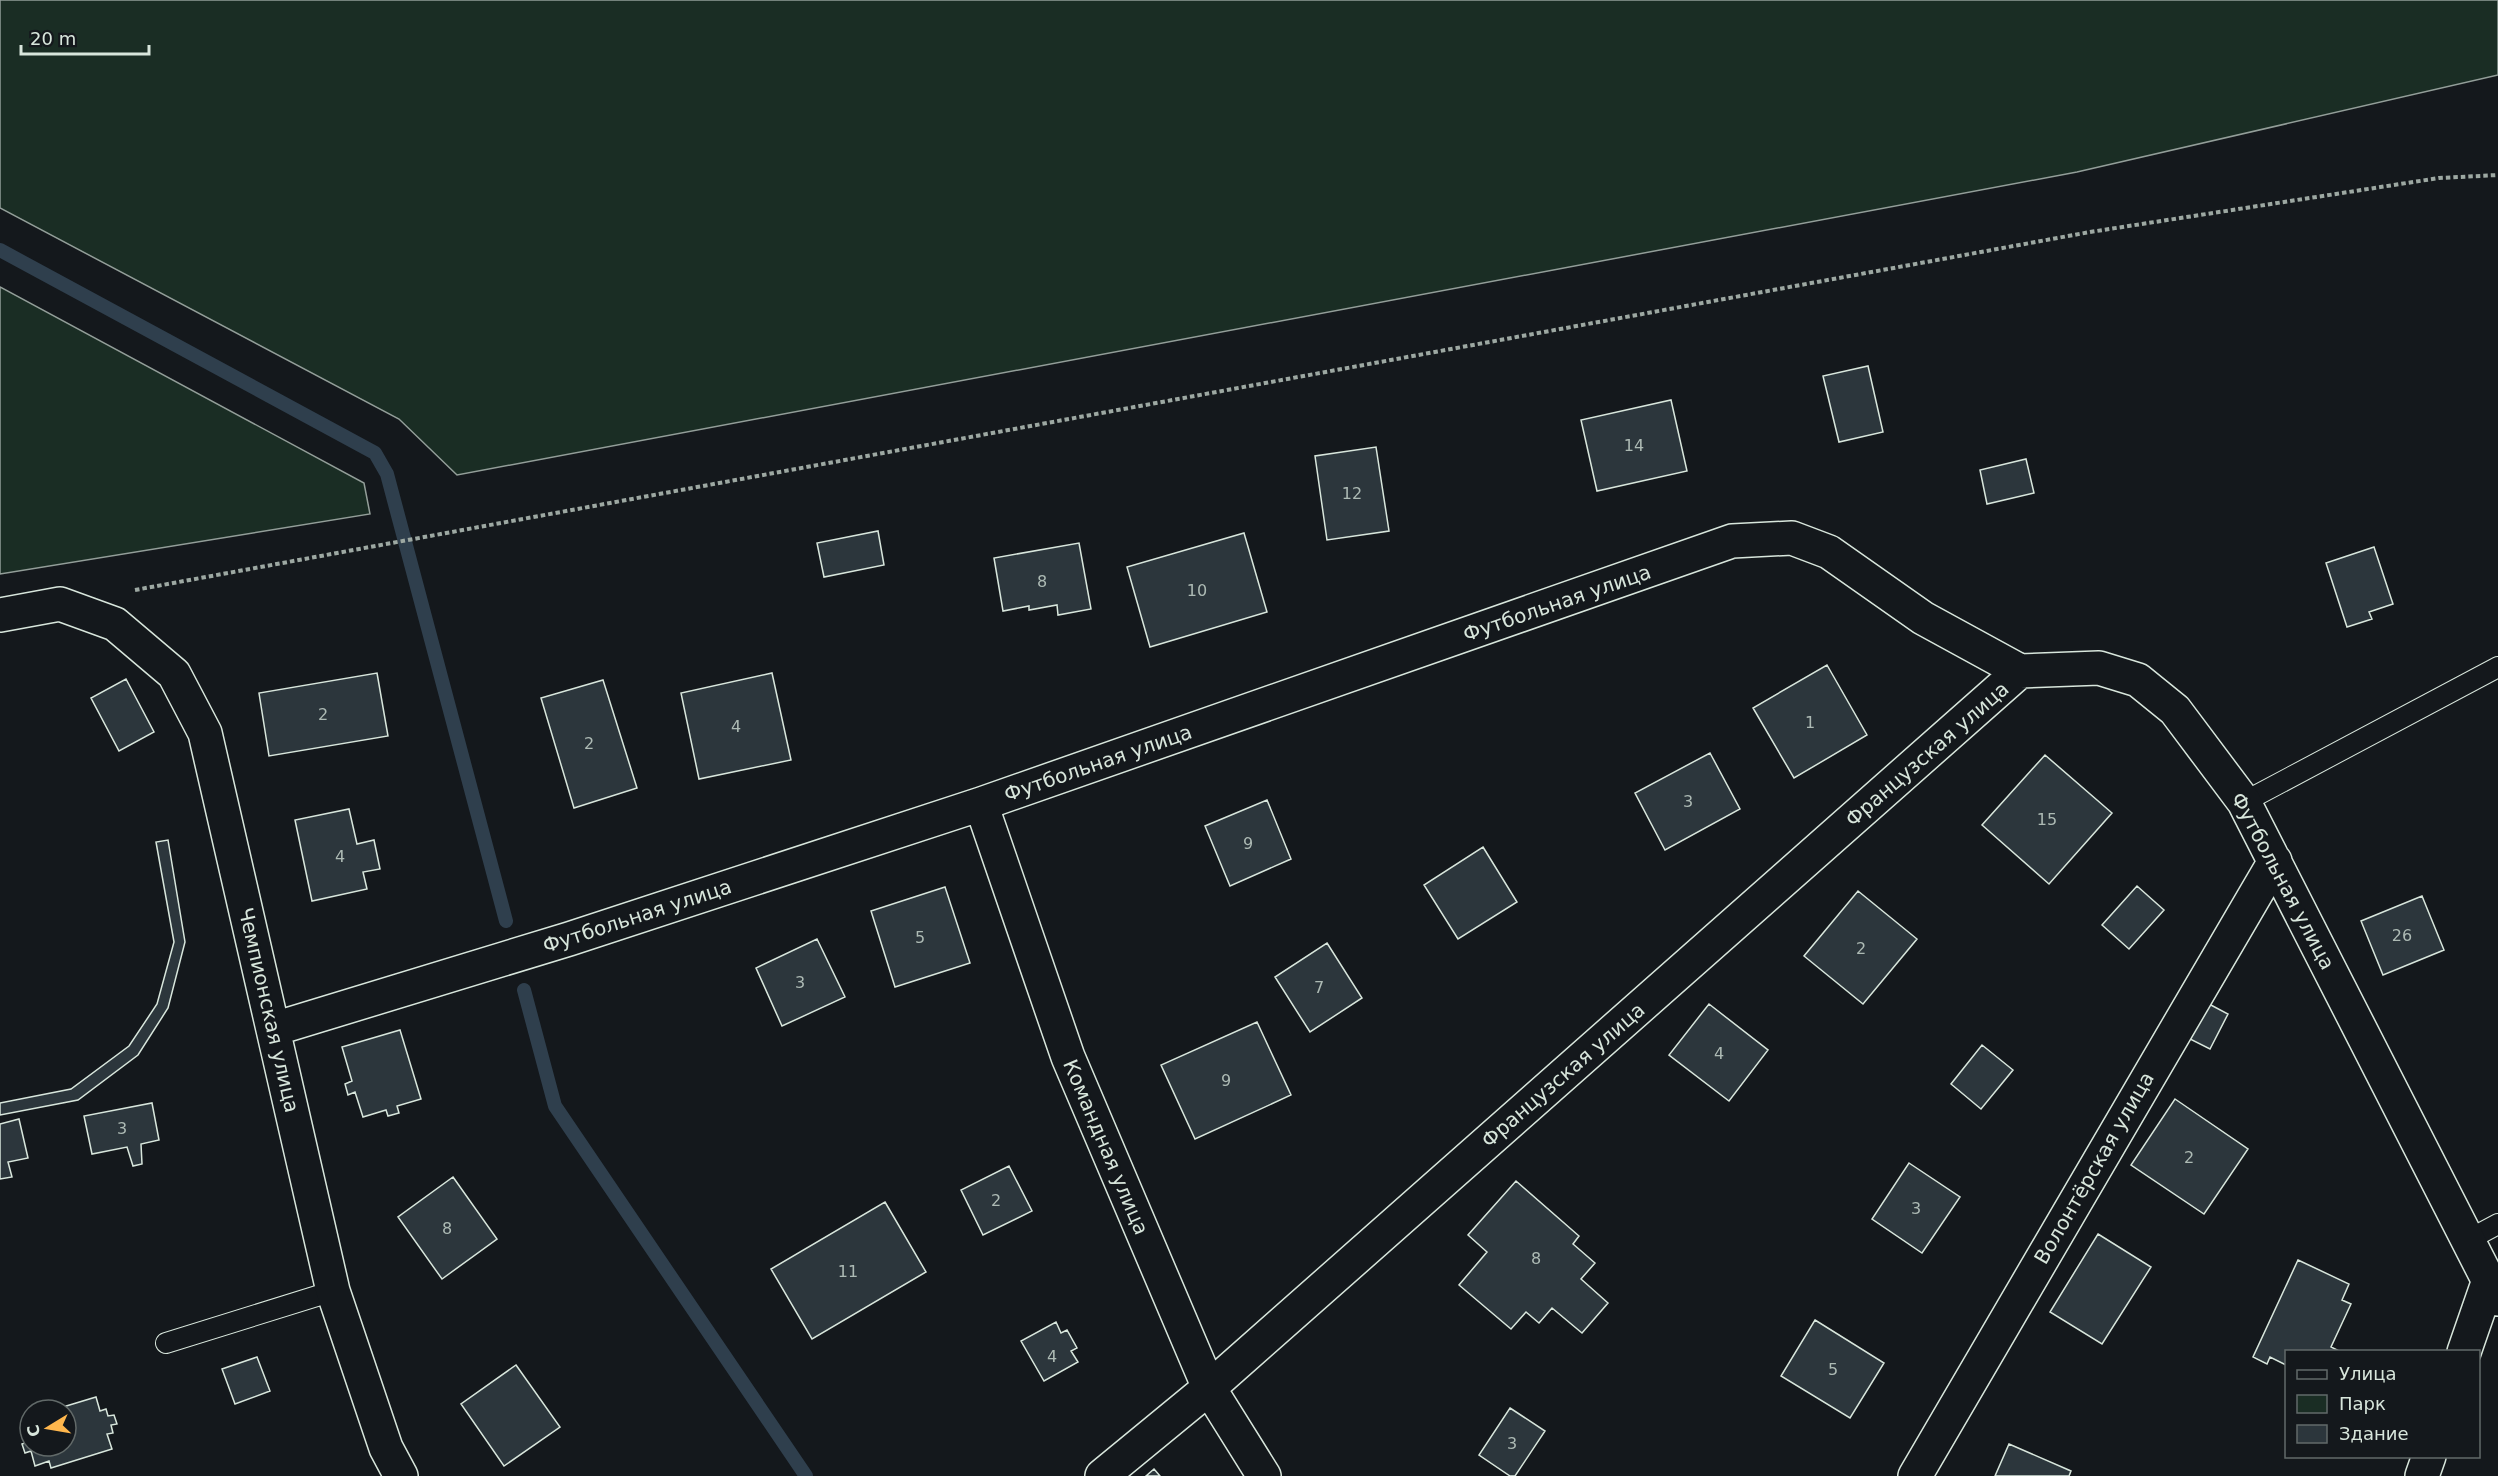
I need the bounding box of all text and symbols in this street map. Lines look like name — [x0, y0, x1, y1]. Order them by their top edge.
scale bar — [21, 18, 148, 56]
text: 20 m — [30, 28, 76, 49]
house number: 14 — [1624, 436, 1644, 455]
house number: 12 — [1342, 484, 1362, 503]
street label: Футбольная улица — [1460, 560, 1654, 646]
house number: 8 — [1037, 572, 1047, 591]
house number: 10 — [1187, 581, 1207, 600]
street label: Французская улица — [1840, 677, 2014, 831]
house number: 2 — [318, 705, 328, 724]
house number: 1 — [1805, 713, 1815, 732]
house number: 4 — [731, 717, 741, 736]
street label: Футбольная улица — [1001, 720, 1195, 806]
house number: 2 — [584, 734, 594, 753]
street label: Футбольная улица — [2226, 788, 2340, 974]
house number: 3 — [1683, 792, 1693, 811]
house number: 15 — [2037, 810, 2057, 829]
house number: 9 — [1243, 834, 1253, 853]
house number: 4 — [335, 847, 345, 866]
street label: Футбольная улица — [540, 874, 734, 958]
street label: Чемпионская улица — [234, 905, 304, 1115]
house number: 26 — [2392, 926, 2412, 945]
house number: 5 — [915, 928, 925, 947]
house number: 2 — [1856, 939, 1866, 958]
house number: 3 — [795, 973, 805, 992]
house number: 7 — [1314, 978, 1324, 997]
street label: Французская улица — [1476, 998, 1650, 1152]
house number: 4 — [1714, 1044, 1724, 1063]
street label: Командная улица — [1058, 1056, 1154, 1238]
street label: Волонтёрская улица — [2029, 1068, 2159, 1268]
house number: 9 — [1221, 1071, 1231, 1090]
house number: 3 — [117, 1119, 127, 1138]
house number: 2 — [2184, 1148, 2194, 1167]
house number: 2 — [991, 1191, 1001, 1210]
house number: 3 — [1911, 1199, 1921, 1218]
house number: 8 — [442, 1219, 452, 1238]
house number: 8 — [1531, 1249, 1541, 1268]
house number: 11 — [838, 1262, 858, 1281]
house number: 4 — [1047, 1347, 1057, 1366]
legend — [2285, 1350, 2480, 1458]
house number: 5 — [1828, 1360, 1838, 1379]
text: Улица — [2339, 1363, 2396, 1384]
text: Парк — [2339, 1393, 2386, 1414]
north arrow — [18, 1398, 78, 1458]
text: С — [23, 1423, 44, 1438]
text: Здание — [2339, 1423, 2409, 1444]
house number: 3 — [1507, 1434, 1517, 1453]

